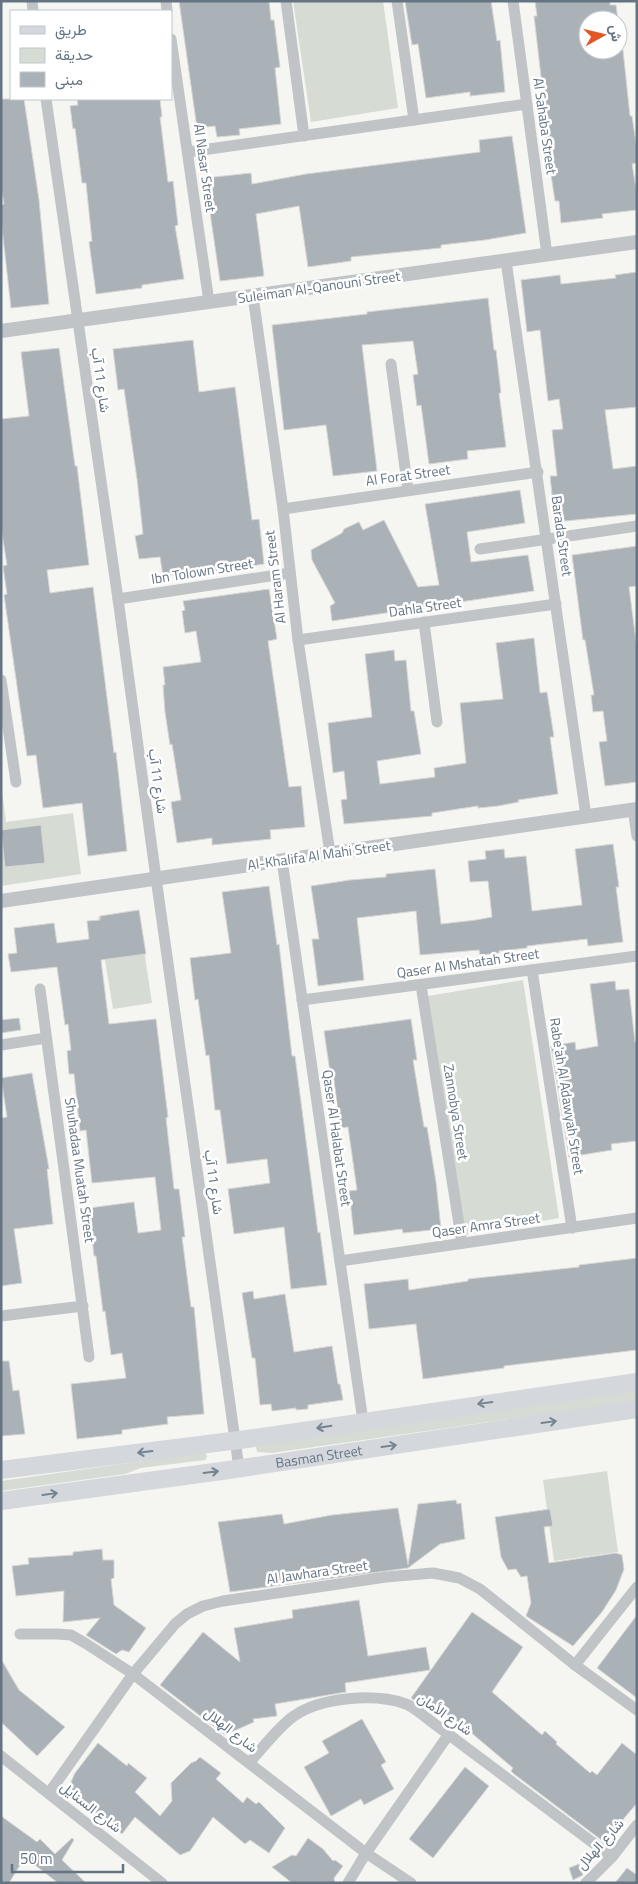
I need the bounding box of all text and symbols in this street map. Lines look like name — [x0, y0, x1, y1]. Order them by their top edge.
legend — [10, 10, 172, 100]
north arrow — [578, 10, 628, 60]
text: طريق — [55, 18, 87, 41]
text: ش — [605, 23, 628, 43]
text: حديقة — [55, 43, 93, 66]
text: مبنى — [55, 68, 83, 91]
street label: Al Sahaba Street — [528, 76, 563, 176]
street label: Al Nasar Street — [189, 123, 222, 213]
street label: Suleiman Al-Qanouni Street — [236, 265, 402, 308]
street label: شارع 11 آب — [86, 346, 116, 414]
street label: Al Forat Street — [364, 458, 452, 491]
street label: Barada Street — [546, 494, 579, 578]
street label: Al Haram Street — [258, 529, 291, 625]
street label: Ibn Tolown Street — [150, 552, 254, 589]
street label: Dahla Street — [387, 591, 463, 622]
street label: شارع 11 آب — [143, 747, 173, 815]
street label: Al-Khalifa Al Mahi Street — [246, 834, 392, 875]
street label: Qaser Al Mshatah Street — [395, 942, 541, 983]
street label: Rabe'ah Al Adawyah Street — [545, 1016, 590, 1176]
street label: Zannobya Street — [439, 1062, 474, 1162]
street label: Qaser Al Halabat Street — [318, 1068, 357, 1208]
street label: Shuhadaa Muatah Street — [60, 1096, 101, 1244]
street label: شارع 11 آب — [199, 1148, 229, 1216]
street label: Qaser Amra Street — [431, 1207, 541, 1242]
one-way arrow — [477, 1399, 493, 1409]
one-way arrow — [541, 1417, 557, 1427]
one-way arrow — [316, 1422, 332, 1432]
street label: Basman Street — [274, 1439, 364, 1473]
one-way arrow — [380, 1441, 396, 1451]
one-way arrow — [138, 1447, 154, 1457]
one-way arrow — [202, 1467, 218, 1477]
one-way arrow — [41, 1489, 57, 1499]
street label: Al Jawhara Street — [265, 1554, 369, 1589]
street label: شارع الأمان — [413, 1687, 477, 1741]
street label: شارع الهلال — [199, 1702, 263, 1758]
street label: شارع السنايل — [55, 1776, 127, 1838]
street label: شارع الهلال — [571, 1813, 629, 1875]
scale bar — [12, 1842, 124, 1874]
text: 50 m — [20, 1847, 53, 1870]

